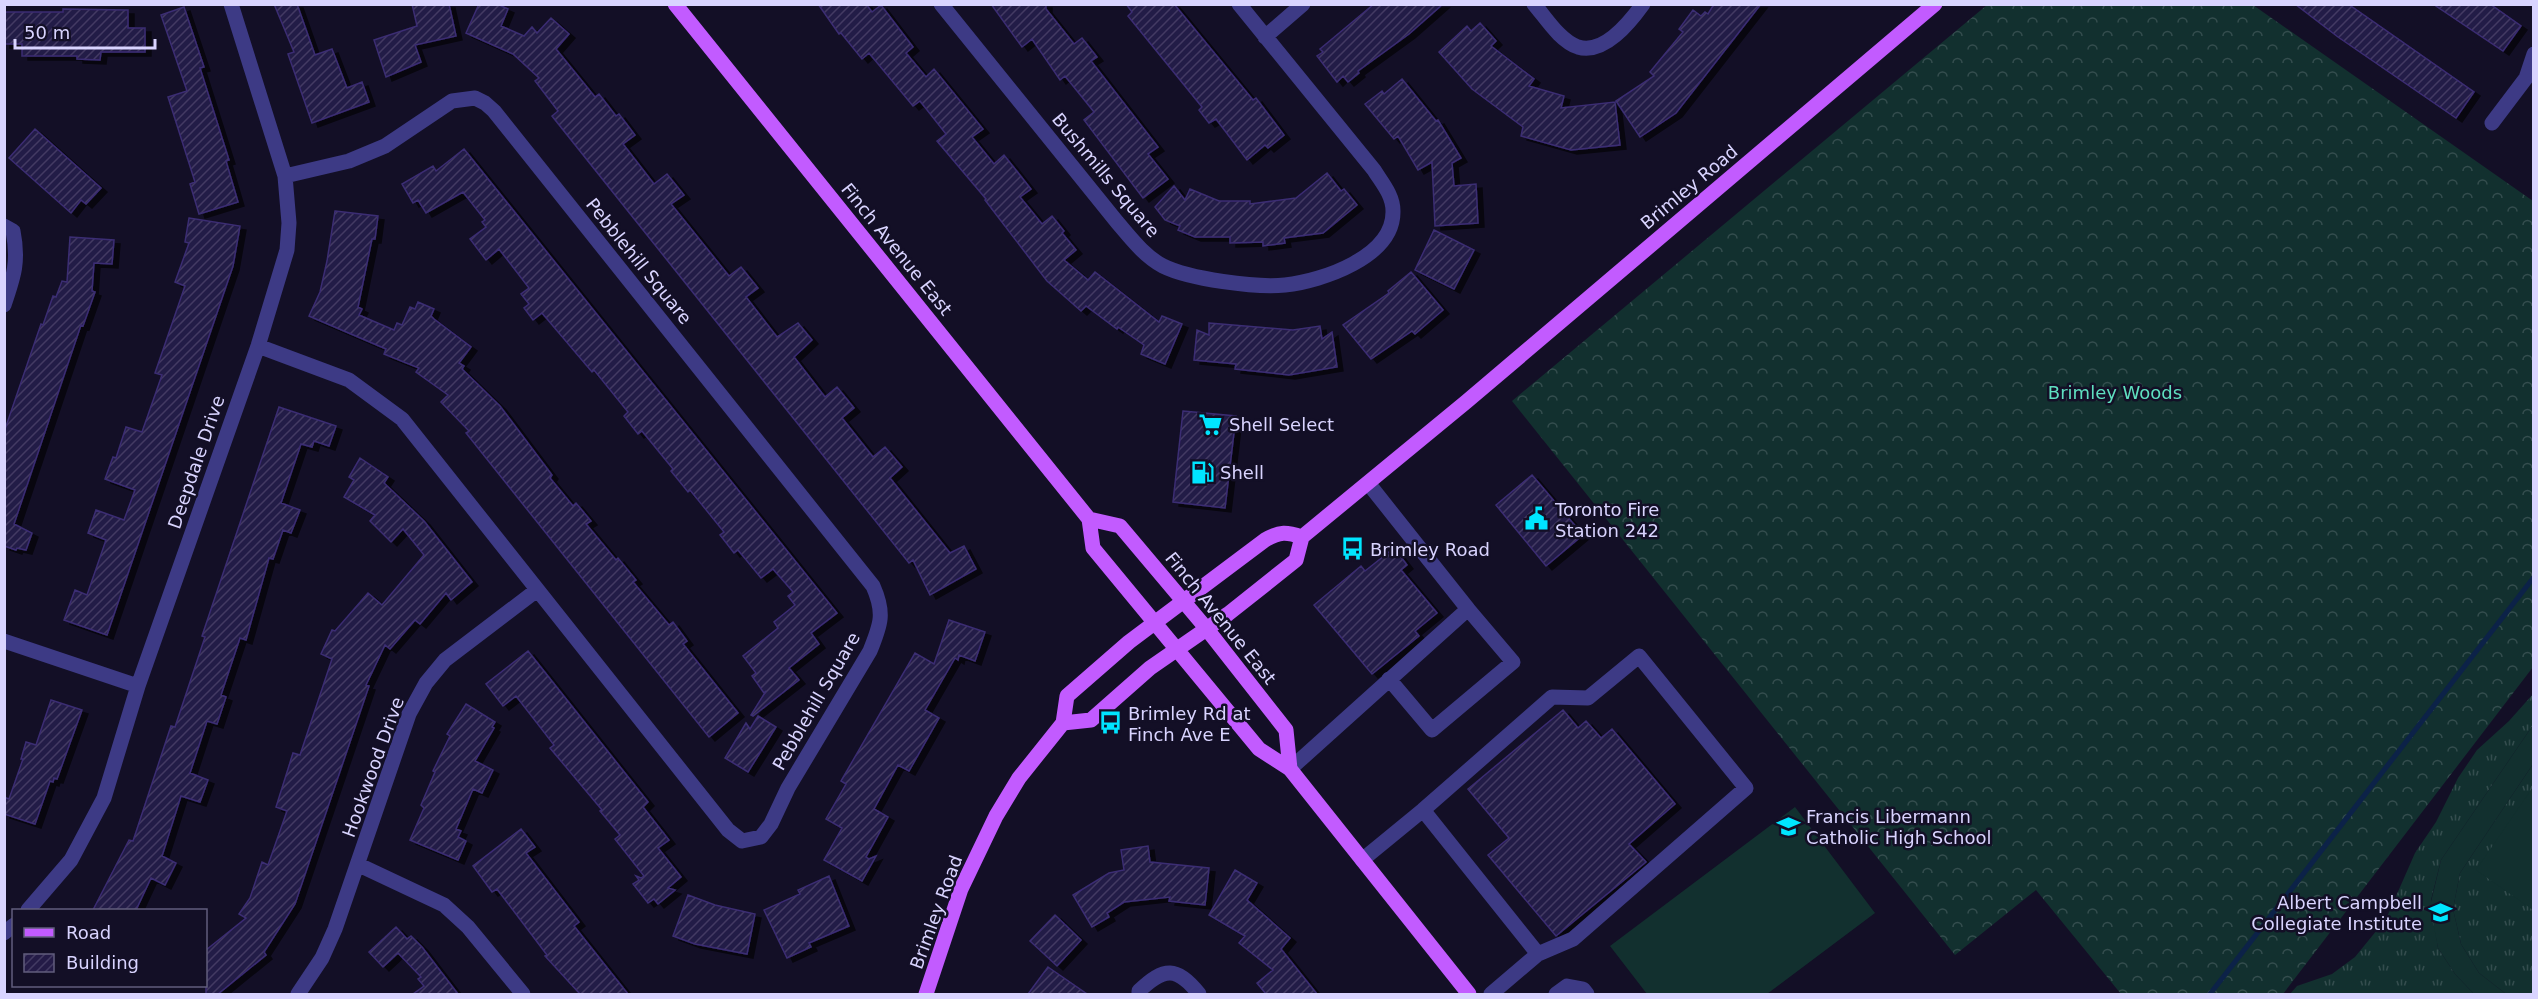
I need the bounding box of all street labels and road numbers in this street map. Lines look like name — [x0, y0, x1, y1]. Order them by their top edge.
street label: Bushmills Square — [1048, 109, 1164, 241]
street label: Brimley Road — [1636, 140, 1742, 234]
street label: Finch Avenue East — [837, 179, 957, 319]
street label: Pebblehill Square — [582, 194, 696, 328]
street label: Deepdale Drive — [163, 393, 229, 531]
street label: Finch Avenue East — [1161, 548, 1281, 688]
street label: Pebblehill Square — [768, 628, 864, 774]
street label: Hookwood Drive — [338, 694, 408, 840]
street label: Brimley Road — [906, 852, 966, 972]

